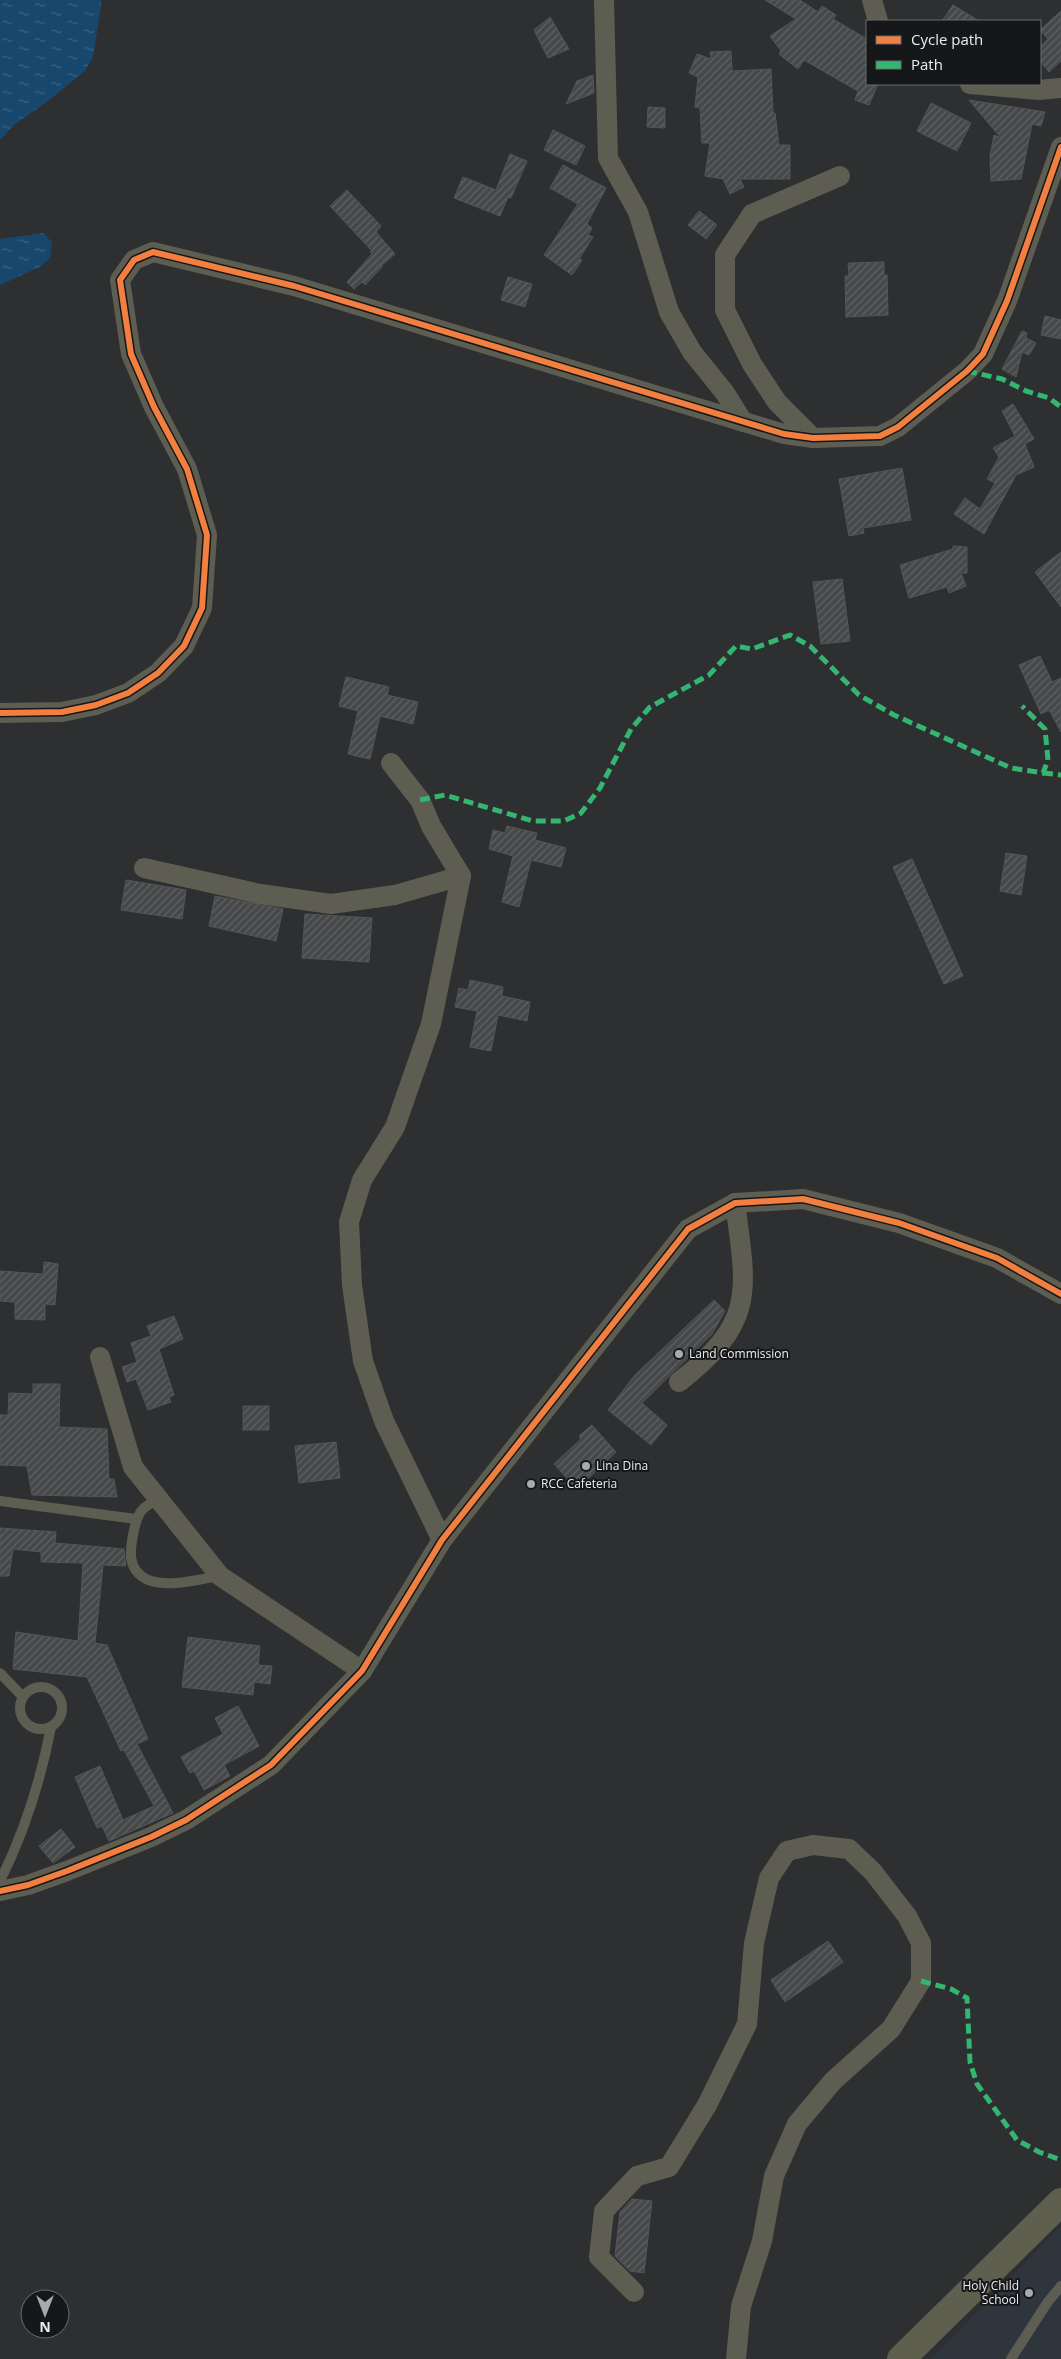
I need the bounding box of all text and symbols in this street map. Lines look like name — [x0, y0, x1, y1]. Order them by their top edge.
legend — [866, 20, 1041, 85]
text: Cycle path — [911, 29, 983, 49]
text: Path — [911, 54, 943, 74]
place label: Land Commission — [689, 1345, 789, 1362]
marker: Land Commission — [673, 1348, 685, 1360]
place label: Lina Dina — [596, 1457, 648, 1474]
marker: Lina Dina — [580, 1460, 592, 1472]
place label: RCC Cafeteria — [541, 1475, 617, 1492]
marker: RCC Cafeteria — [525, 1478, 537, 1490]
place label: Holy Child School — [962, 2277, 1019, 2308]
marker: Holy Child School — [1023, 2287, 1035, 2299]
north arrow — [20, 2289, 70, 2339]
text: N — [39, 2318, 51, 2337]

